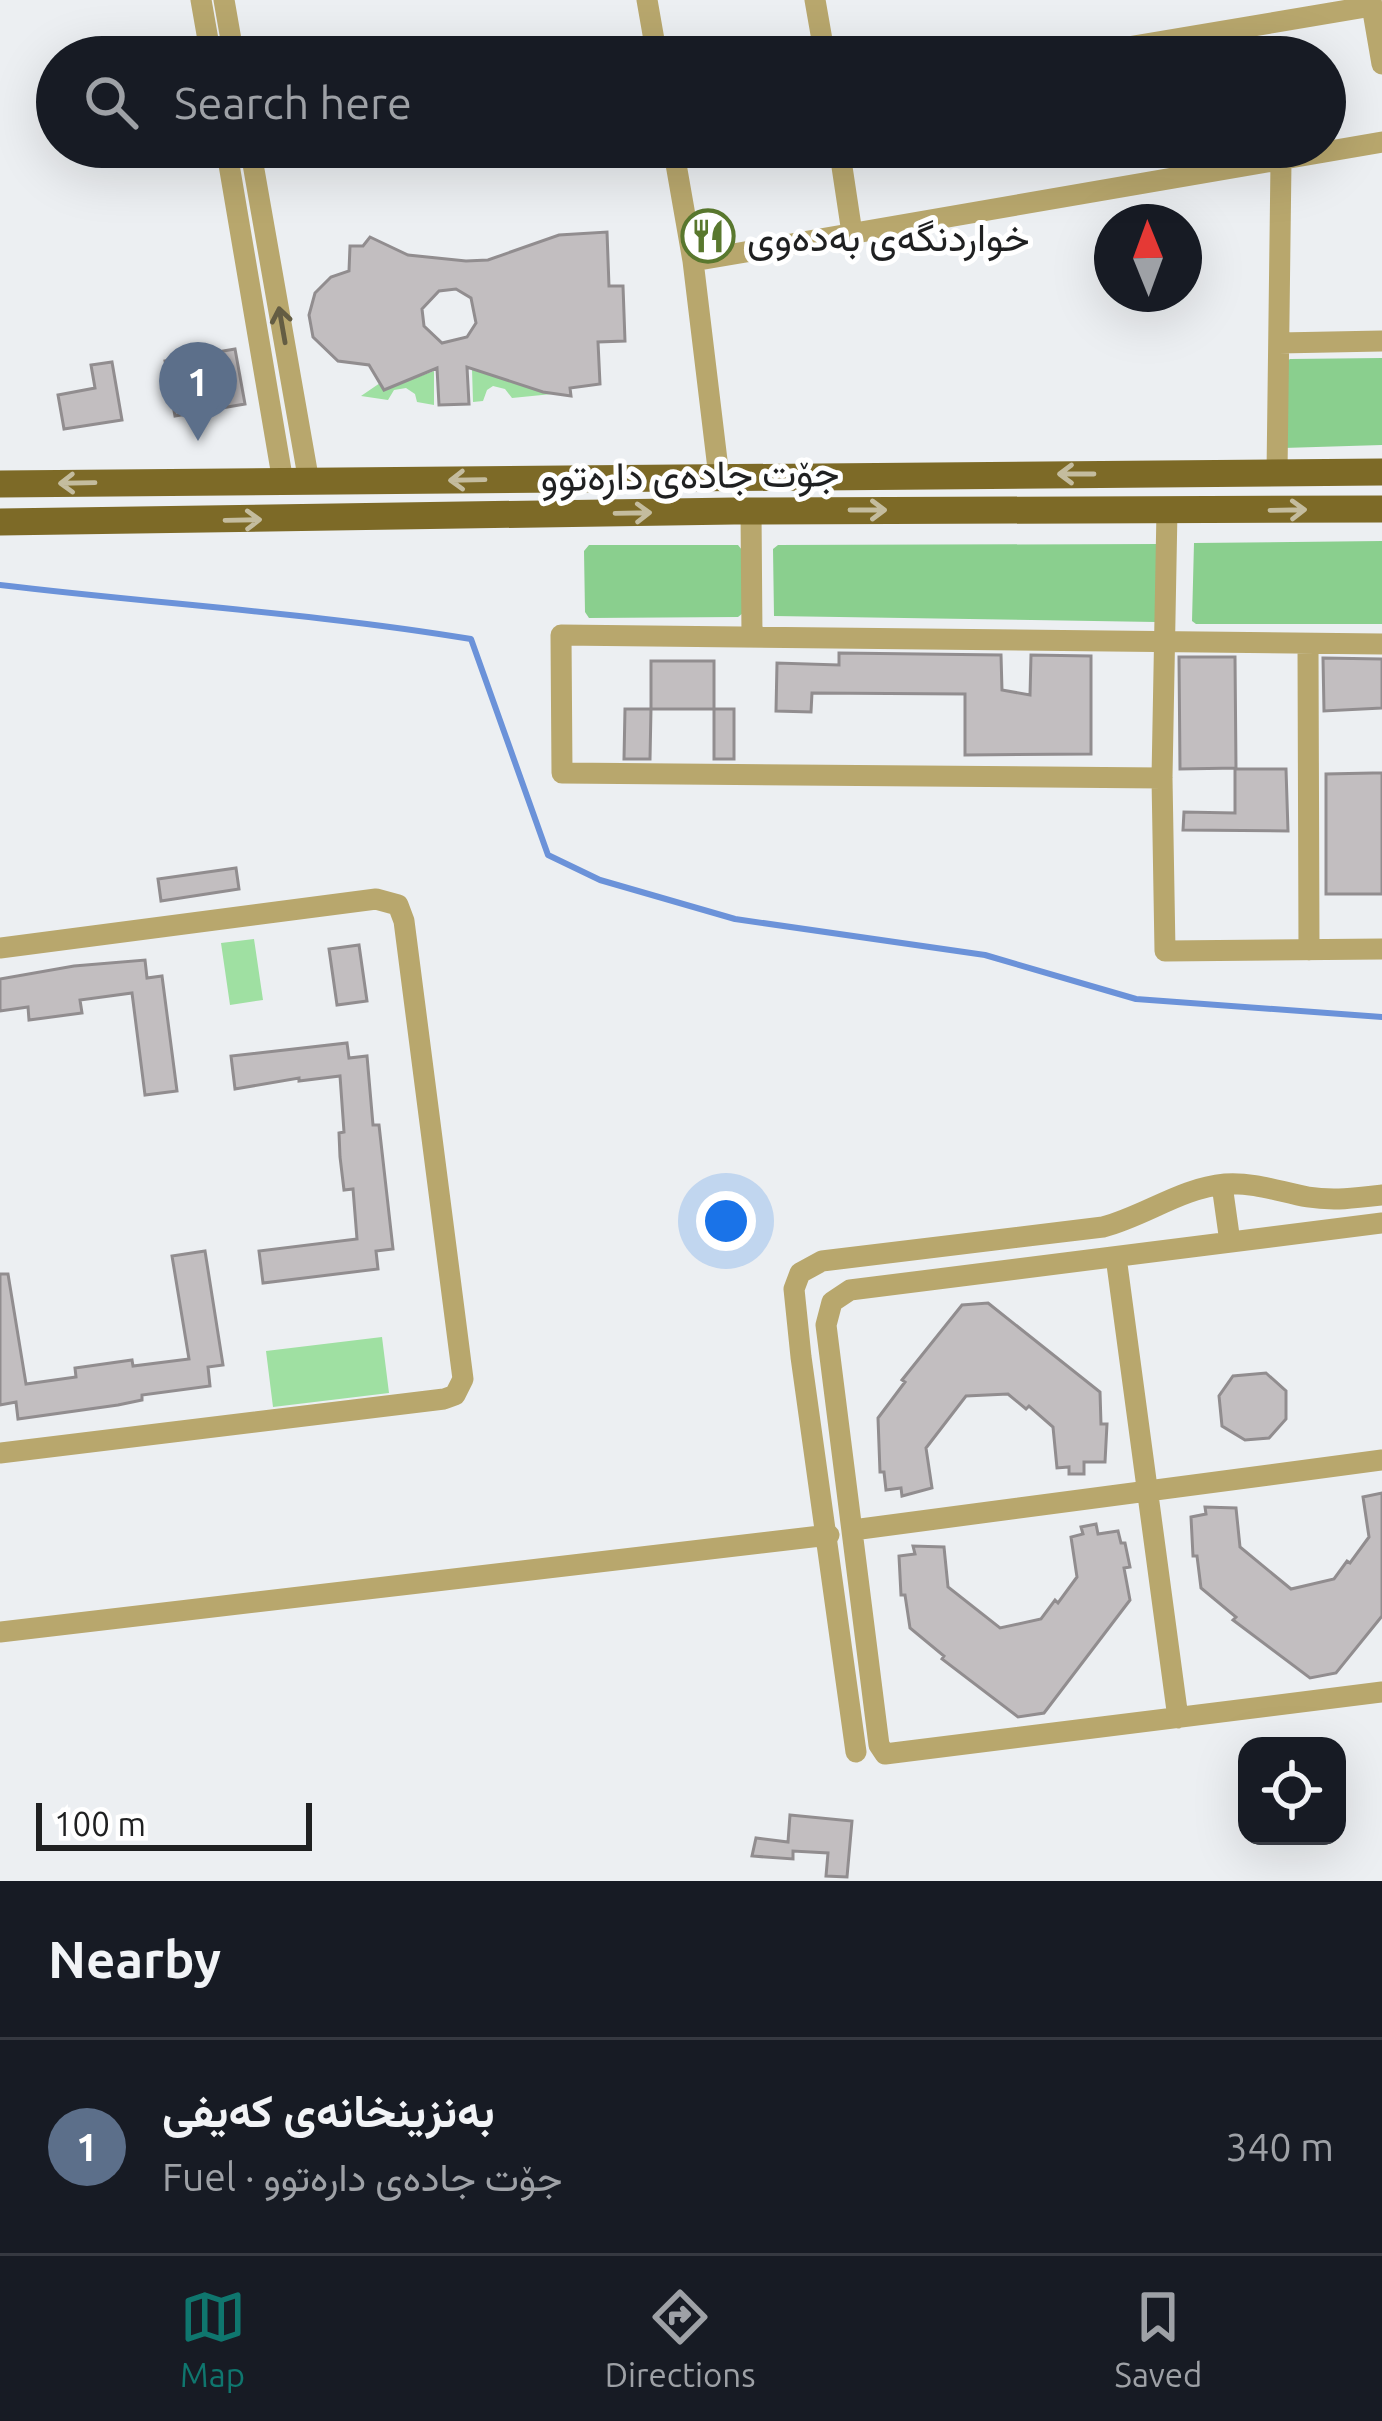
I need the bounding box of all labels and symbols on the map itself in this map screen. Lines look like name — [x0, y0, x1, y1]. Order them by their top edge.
north arrow — [1094, 204, 1202, 312]
restaurant icon: خواردنگەی بەدەوی — [680, 208, 736, 264]
place label: خواردنگەی بەدەوی — [747, 215, 1030, 262]
one-way arrow — [270, 307, 292, 346]
pin: 1 — [159, 342, 237, 441]
street label: جۆت جادەی دارەتوو — [540, 450, 840, 502]
one-way arrow — [1057, 463, 1096, 485]
one-way arrow — [448, 469, 487, 492]
one-way arrow — [58, 471, 97, 494]
one-way arrow — [1268, 498, 1307, 521]
one-way arrow — [848, 499, 887, 521]
one-way arrow — [613, 502, 652, 524]
one-way arrow — [223, 509, 262, 532]
your location — [696, 1191, 756, 1251]
scale bar — [36, 1797, 312, 1850]

